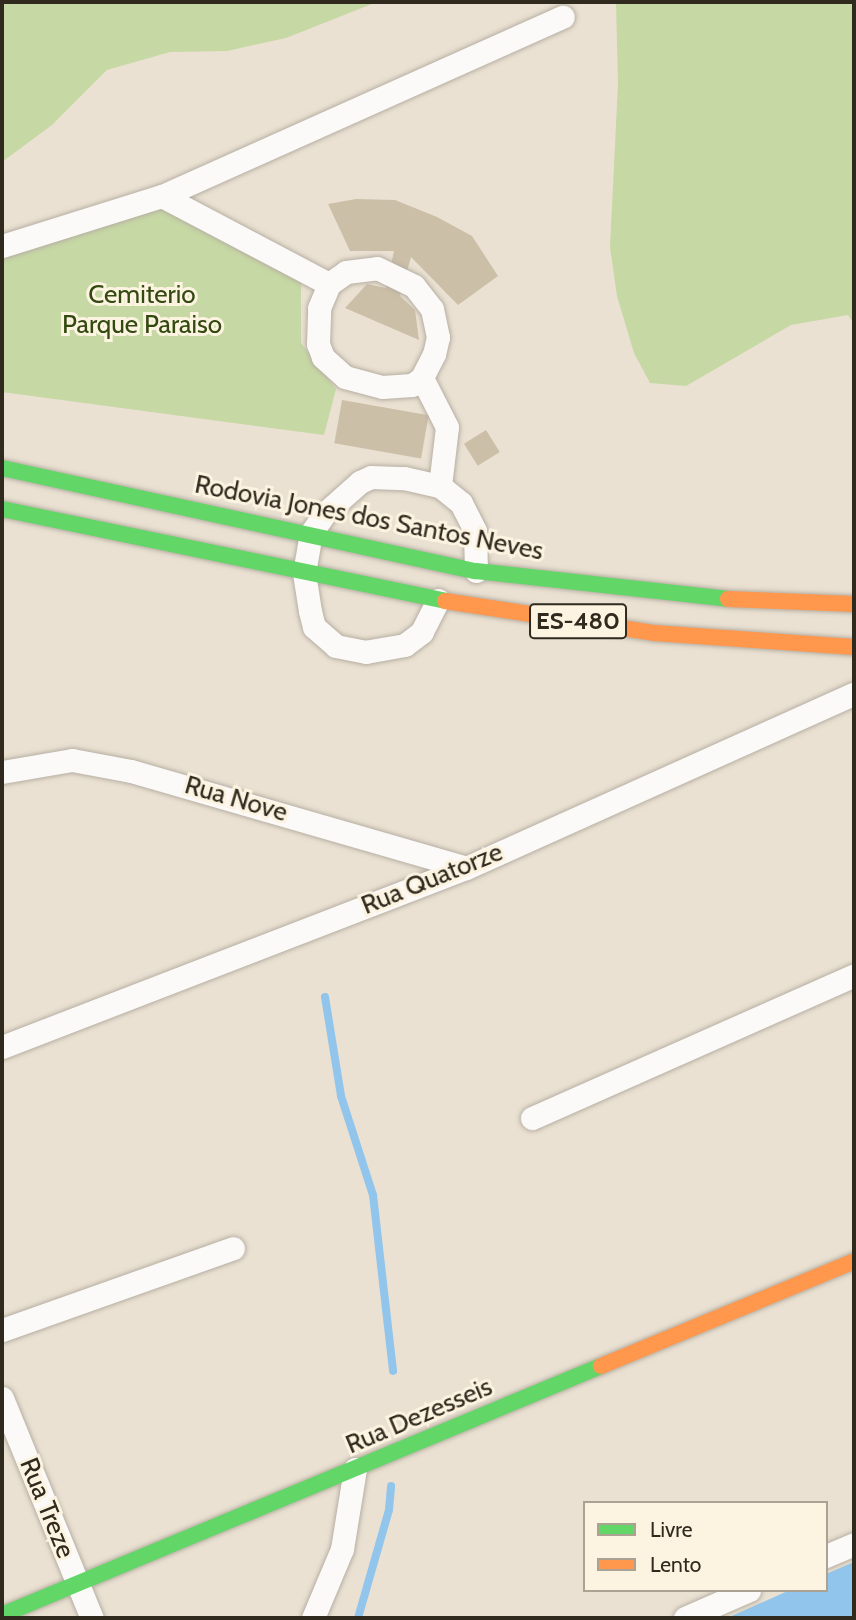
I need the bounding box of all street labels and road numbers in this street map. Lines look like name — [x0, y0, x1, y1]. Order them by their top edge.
street label: Rodovia Jones dos Santos Neves — [192, 469, 546, 567]
road number: ES-480 — [529, 600, 627, 642]
street label: Rua Nove — [181, 770, 291, 828]
street label: Rua Quatorze — [357, 837, 507, 921]
street label: Rua Dezesseis — [341, 1371, 497, 1461]
street label: Rua Treze — [13, 1453, 81, 1563]

